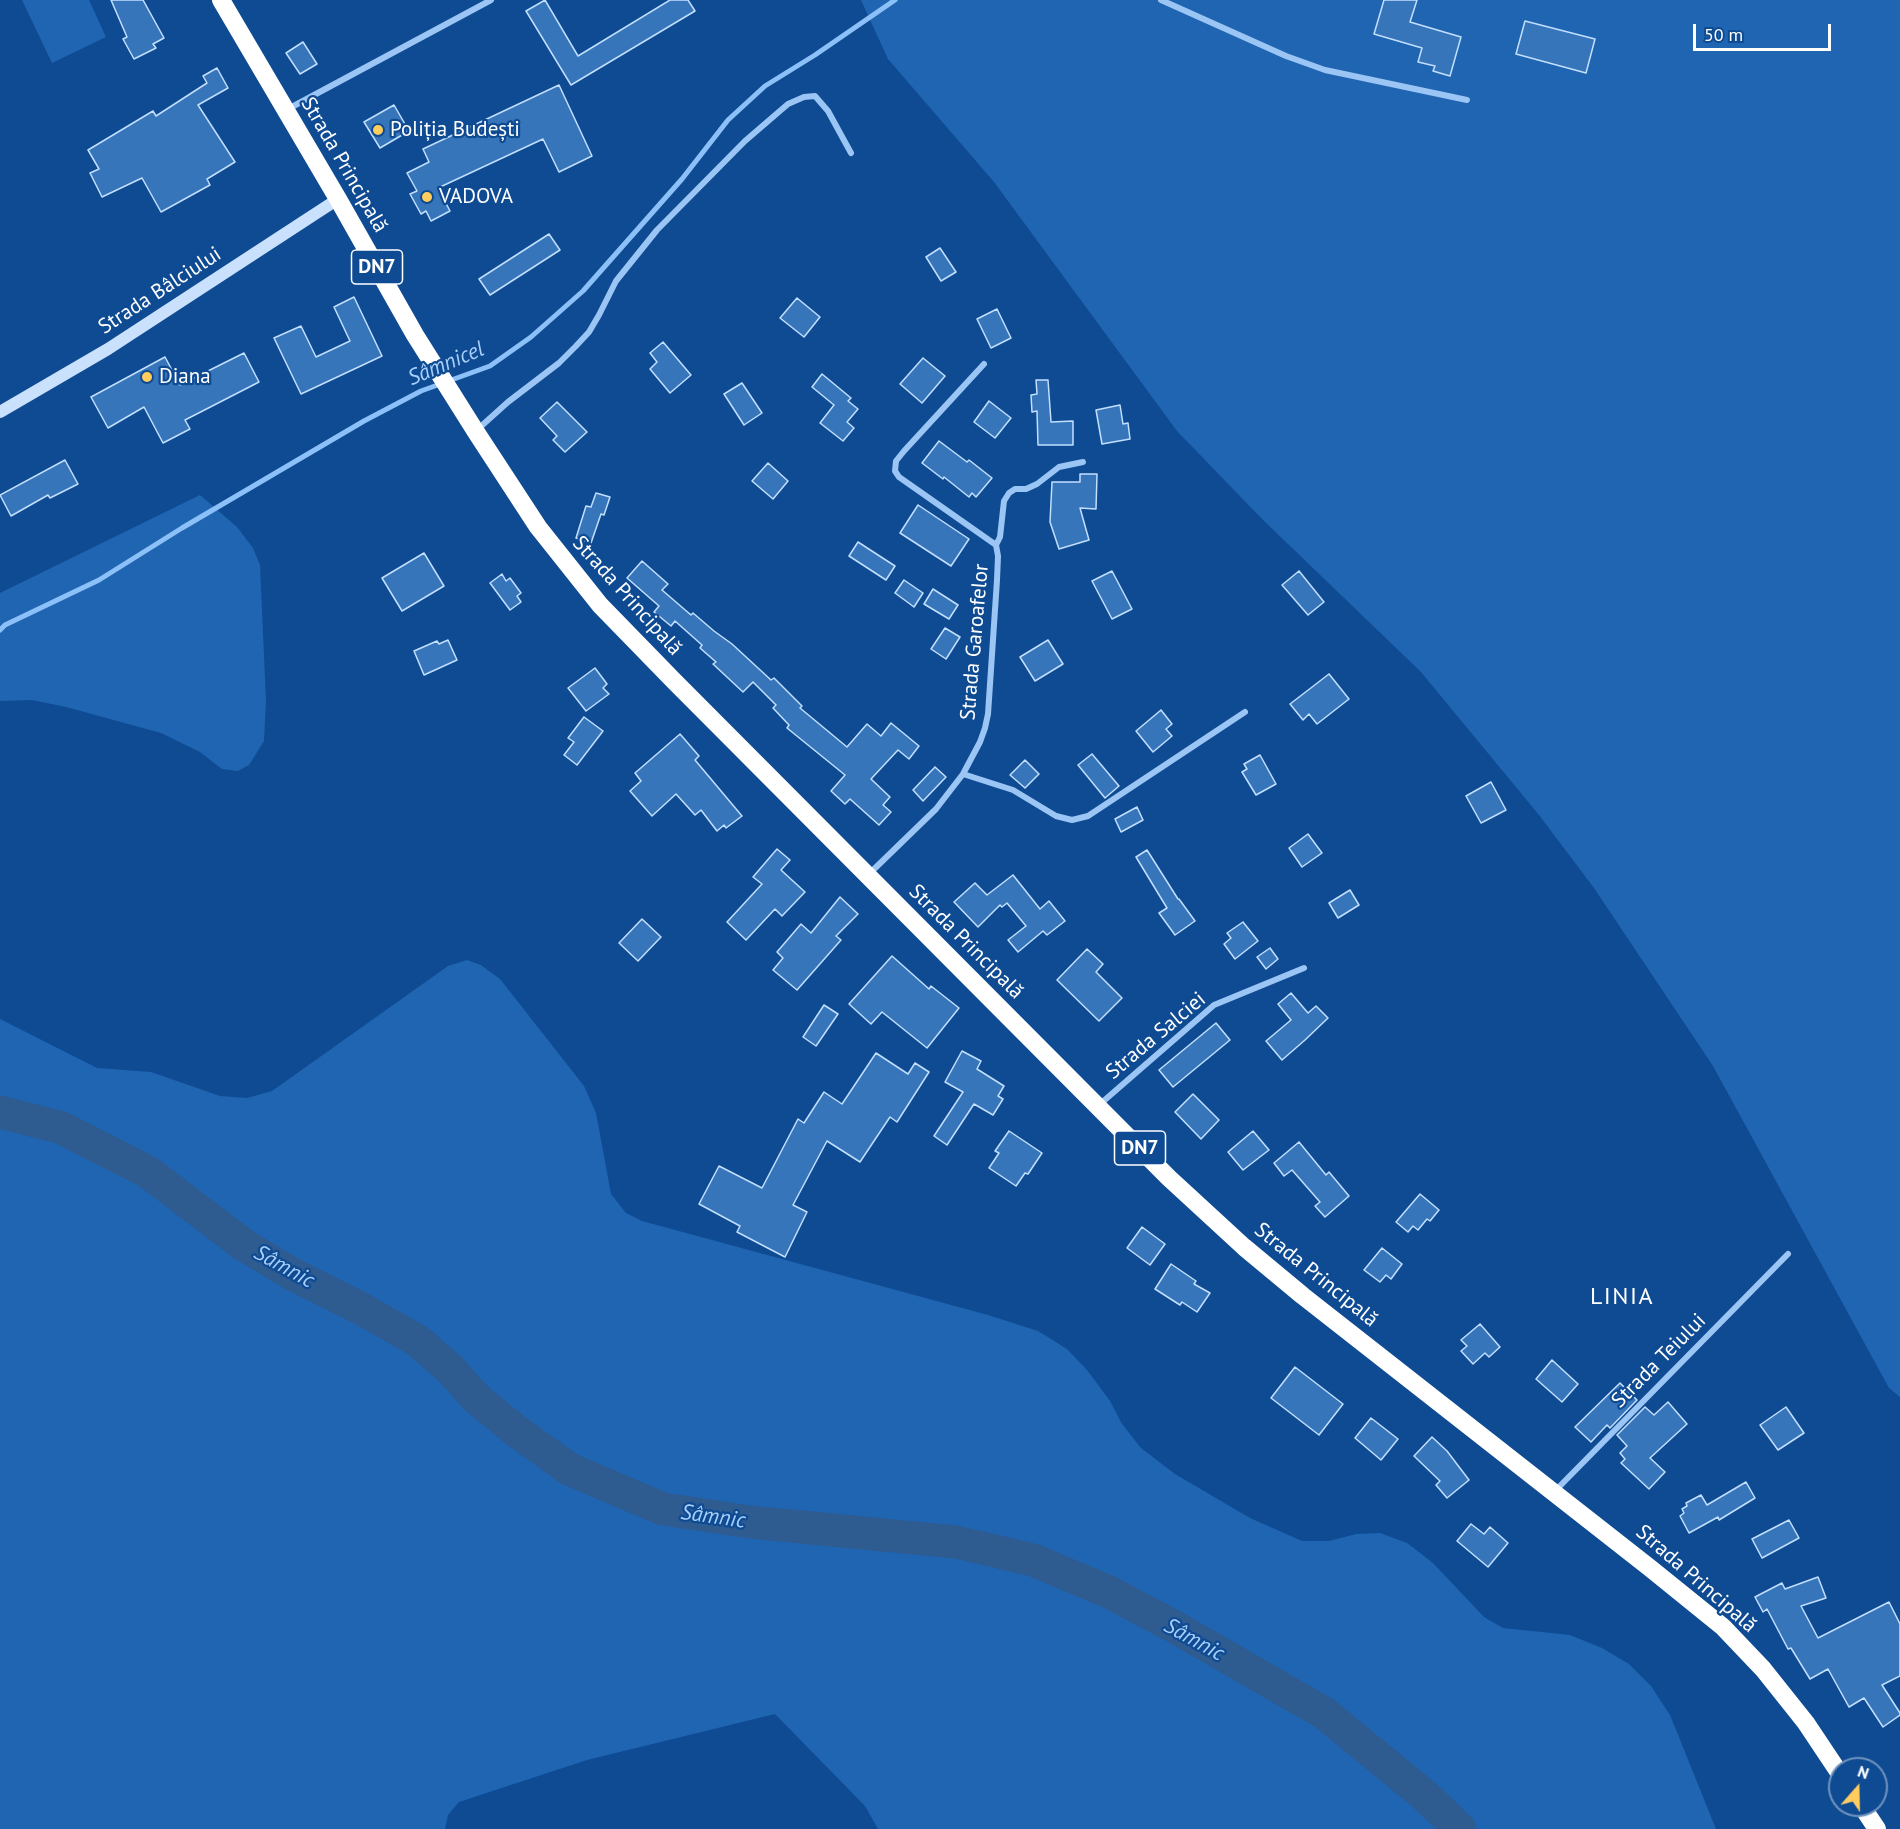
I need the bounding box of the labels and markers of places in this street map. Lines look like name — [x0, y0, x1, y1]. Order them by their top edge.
place label: Poliția Budești — [390, 117, 520, 143]
marker: Poliția Budești — [371, 123, 385, 137]
place label: VADOVA — [439, 184, 513, 210]
marker: VADOVA — [420, 190, 434, 204]
place label: Diana — [159, 364, 211, 390]
marker: Diana — [140, 370, 154, 384]

